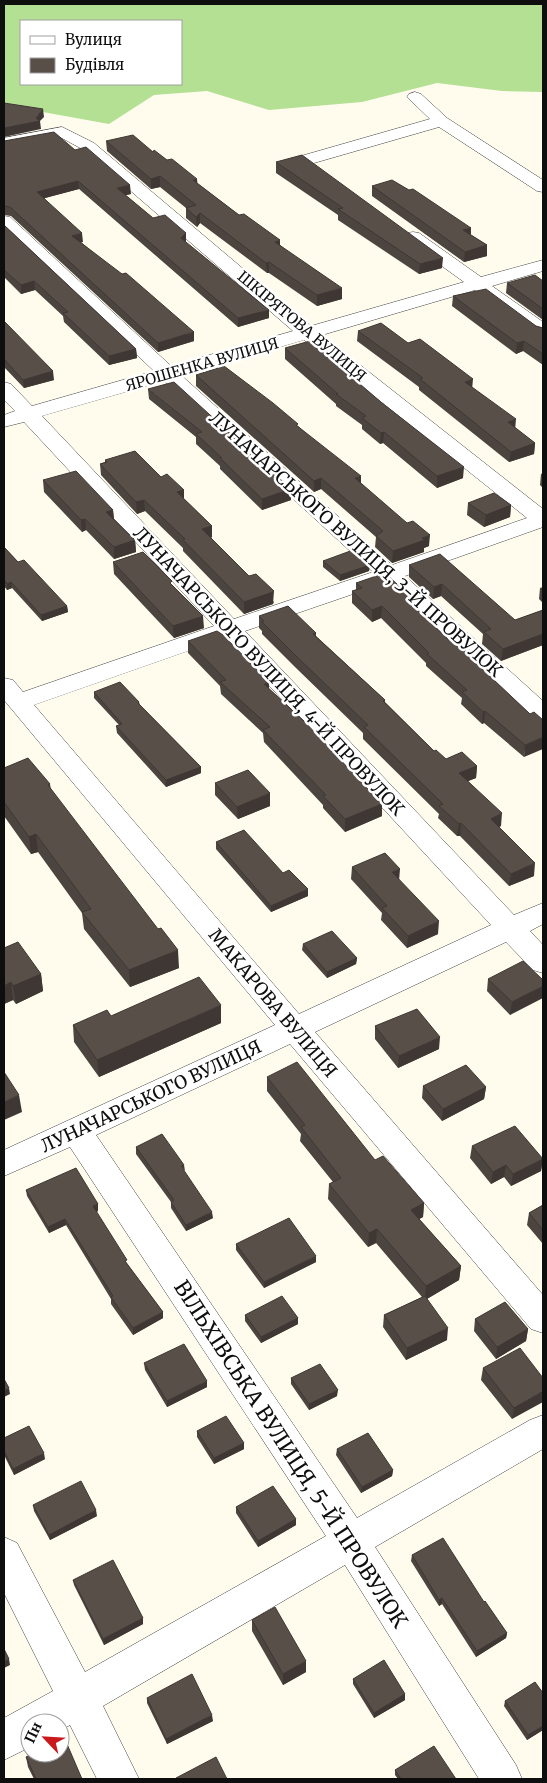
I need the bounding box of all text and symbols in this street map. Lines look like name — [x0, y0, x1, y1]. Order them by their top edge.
legend — [20, 20, 182, 85]
text: Вулиця — [65, 30, 122, 49]
text: Будівля — [65, 55, 124, 74]
street label: ШКІРЯТОВА ВУЛИЦЯ — [234, 267, 370, 386]
street label: ЯРОШЕНКА ВУЛИЦЯ — [123, 333, 281, 395]
street label: ЛУНАЧАРСЬКОГО ВУЛИЦЯ, 3-Й ПРОВУЛОК — [205, 406, 507, 682]
street label: ЛУНАЧАРСЬКОГО ВУЛИЦЯ, 4-Й ПРОВУЛОК — [129, 522, 410, 821]
street label: МАКАРОВА ВУЛИЦЯ — [204, 924, 342, 1082]
street label: ЛУНАЧАРСЬКОГО ВУЛИЦЯ — [37, 1035, 265, 1157]
street label: ВІЛЬХІВСЬКА ВУЛИЦЯ, 5-Й ПРОВУЛОК — [168, 1275, 414, 1633]
north arrow — [20, 1713, 70, 1763]
text: Пн — [21, 1719, 46, 1746]

